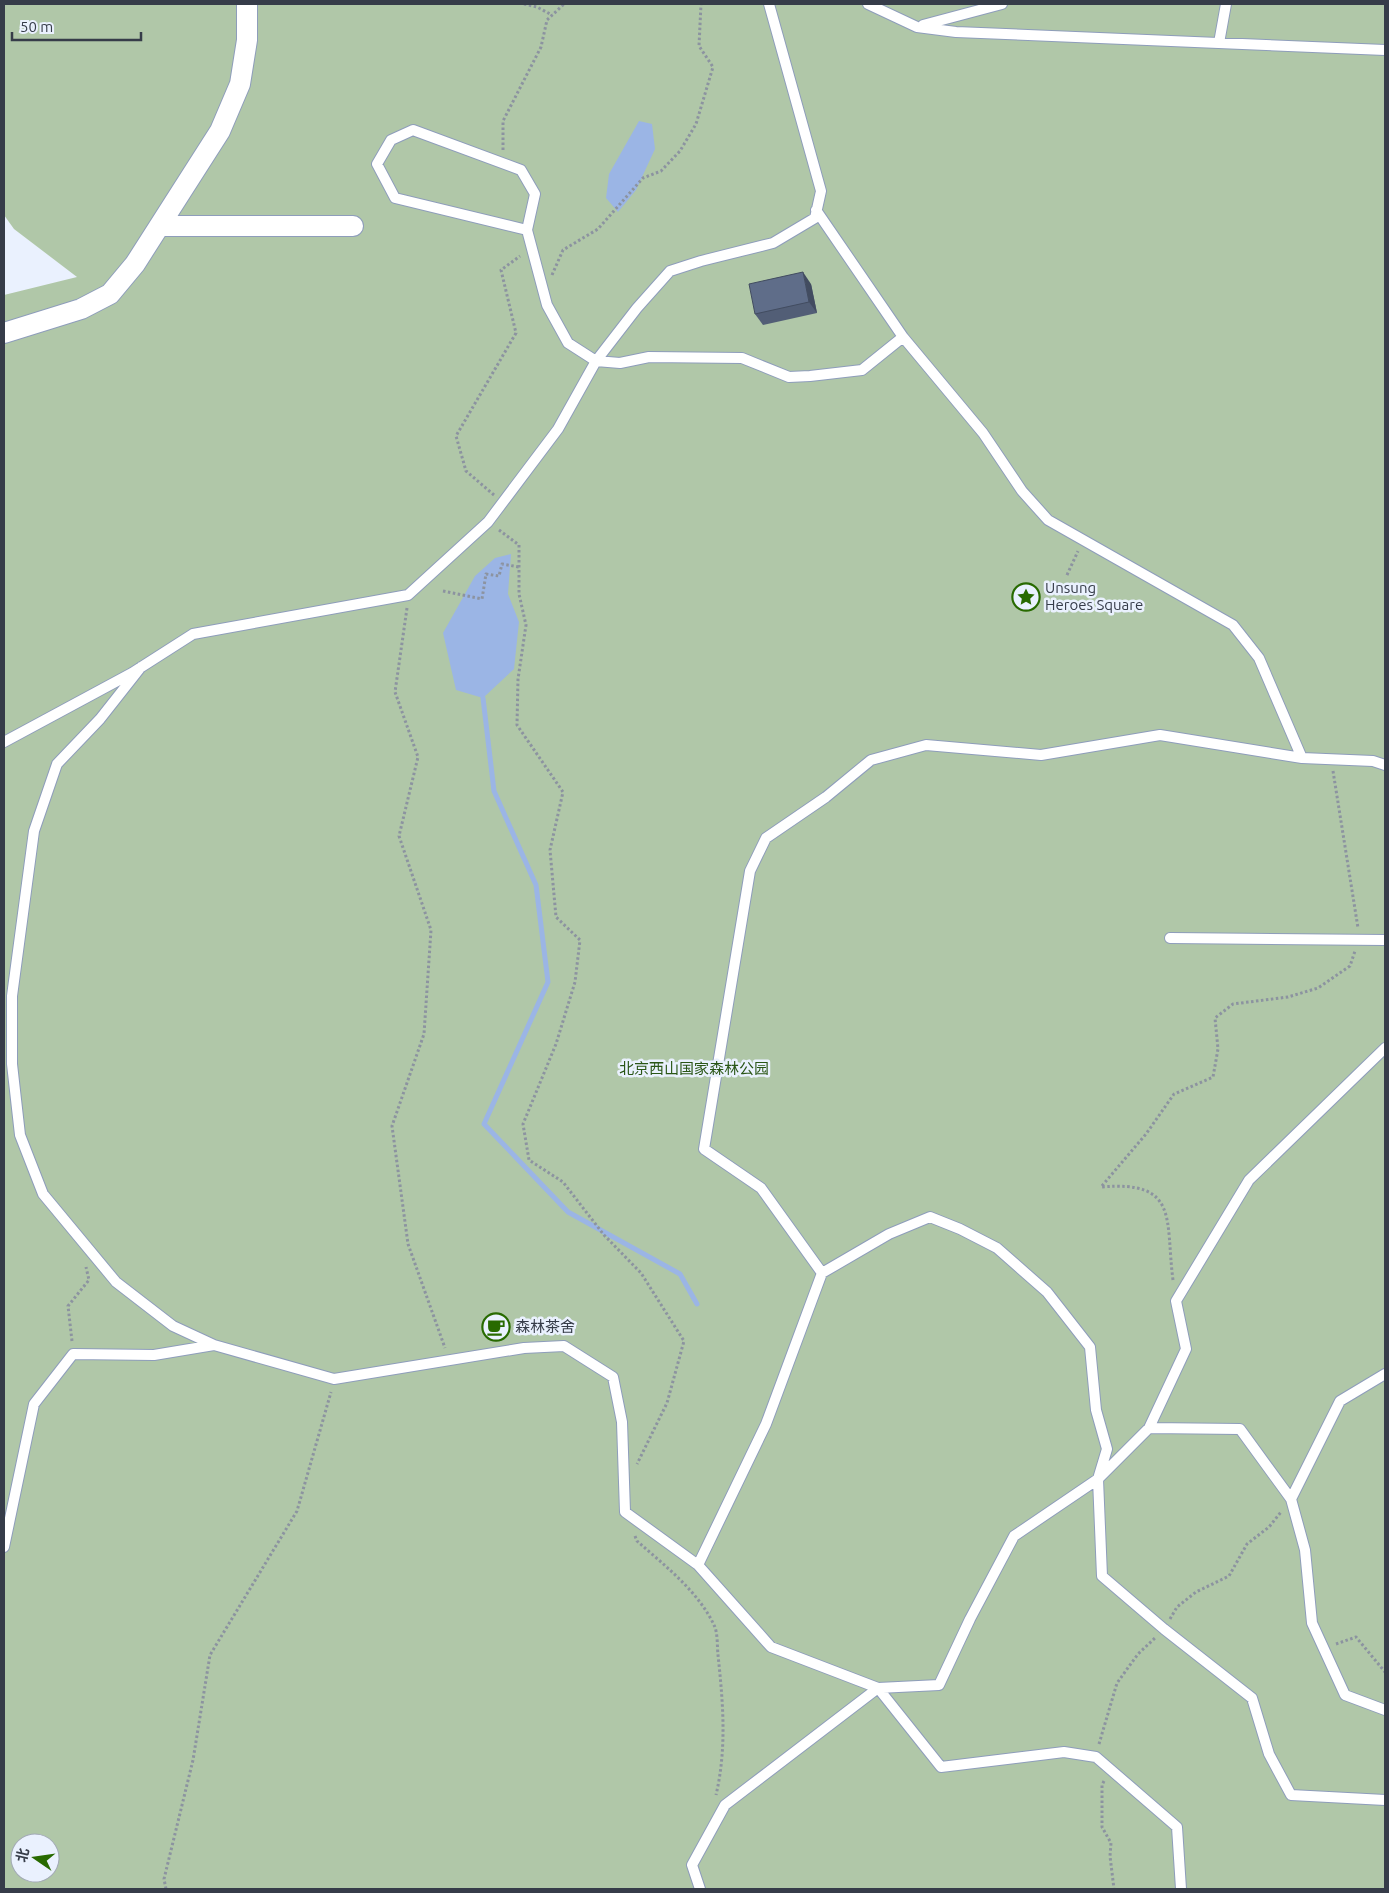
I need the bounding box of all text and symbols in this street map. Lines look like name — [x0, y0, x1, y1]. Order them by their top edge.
scale bar — [12, 10, 141, 42]
text: 50 m — [20, 18, 53, 35]
place label: Unsung Heroes Square — [1045, 579, 1143, 613]
place icon: Unsung Heroes Square — [1011, 582, 1041, 612]
park label: 北京西山国家森林公园 — [619, 1060, 769, 1077]
cafe icon: 森林茶舍 — [481, 1312, 511, 1342]
place label: 森林茶舍 — [515, 1318, 575, 1335]
north arrow — [10, 1833, 60, 1883]
text: 北 — [13, 1846, 32, 1864]

